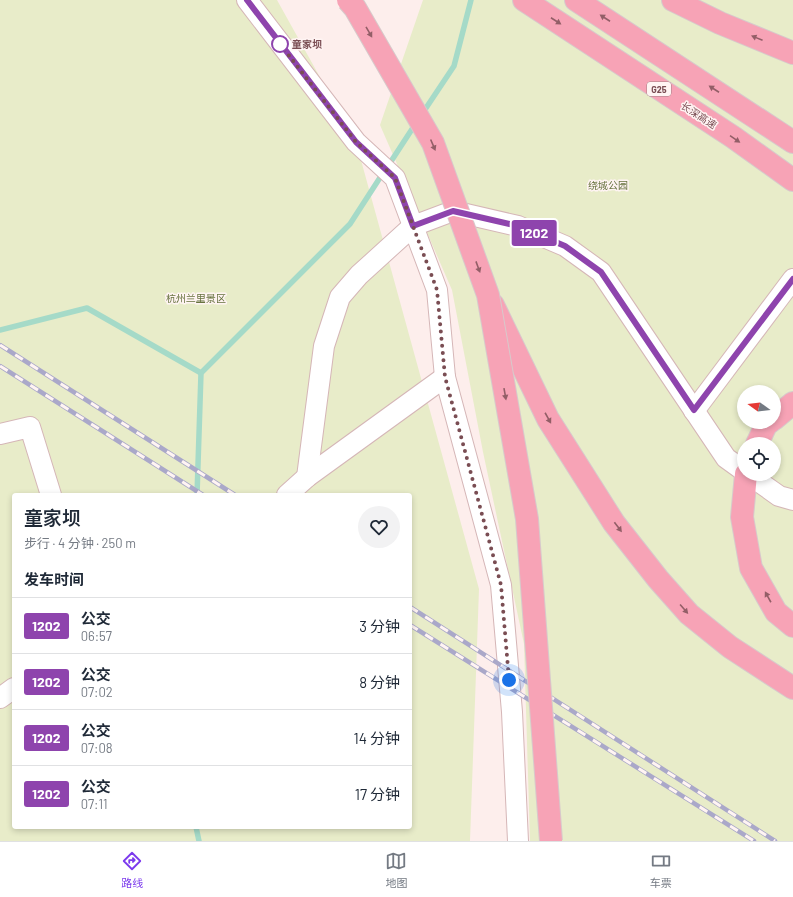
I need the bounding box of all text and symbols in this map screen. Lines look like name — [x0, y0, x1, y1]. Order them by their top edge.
one-way arrow — [600, 14, 610, 22]
one-way arrow — [550, 18, 562, 25]
one-way arrow — [366, 26, 373, 38]
marker: 童家坝 — [271, 35, 289, 53]
one-way arrow — [751, 35, 762, 41]
place label: 童家坝 — [292, 38, 322, 50]
road number: G25 — [647, 82, 671, 96]
one-way arrow — [709, 85, 719, 93]
street label: 长深高速 — [679, 99, 719, 131]
one-way arrow — [730, 135, 740, 143]
one-way arrow — [430, 140, 436, 151]
park label: 绕城公园 — [588, 179, 628, 191]
line badge: 1202 — [506, 220, 562, 246]
text: 1202 — [520, 224, 548, 241]
one-way arrow — [476, 262, 482, 274]
park label: 杭州兰里景区 — [166, 292, 226, 304]
north arrow — [737, 385, 781, 429]
map controls — [737, 385, 781, 481]
one-way arrow — [502, 388, 508, 400]
one-way arrow — [545, 412, 551, 424]
button: locate — [737, 437, 781, 481]
text: 童家坝 — [24, 506, 81, 529]
button: heart — [358, 506, 400, 548]
one-way arrow — [614, 522, 622, 533]
text: 步行 · 4 分钟 · 250 m — [24, 535, 136, 551]
text: 发车时间 — [24, 570, 84, 588]
one-way arrow — [764, 592, 771, 603]
one-way arrow — [679, 604, 688, 614]
text: 公交 — [81, 609, 111, 627]
text: 1202 — [32, 617, 61, 634]
text: 3 分钟 — [359, 617, 400, 635]
text: 06:57 — [81, 628, 112, 644]
text: 公交 — [81, 665, 111, 683]
your location — [499, 670, 519, 690]
text: 1202 — [32, 673, 61, 690]
text: 8 分钟 — [359, 673, 400, 691]
text: 07:02 — [81, 684, 113, 700]
text: 公交 — [81, 721, 111, 739]
text: 1202 — [32, 729, 61, 746]
text: 14 分钟 — [353, 729, 400, 747]
text: 07:08 — [81, 740, 113, 756]
text: 公交 — [81, 777, 111, 795]
text: 1202 — [32, 785, 61, 802]
text: 17 分钟 — [355, 785, 400, 803]
text: 07:11 — [81, 796, 108, 812]
tab: 路线 — [121, 850, 143, 890]
tab: 地图 — [385, 850, 407, 890]
tab: 车票 — [650, 850, 672, 890]

